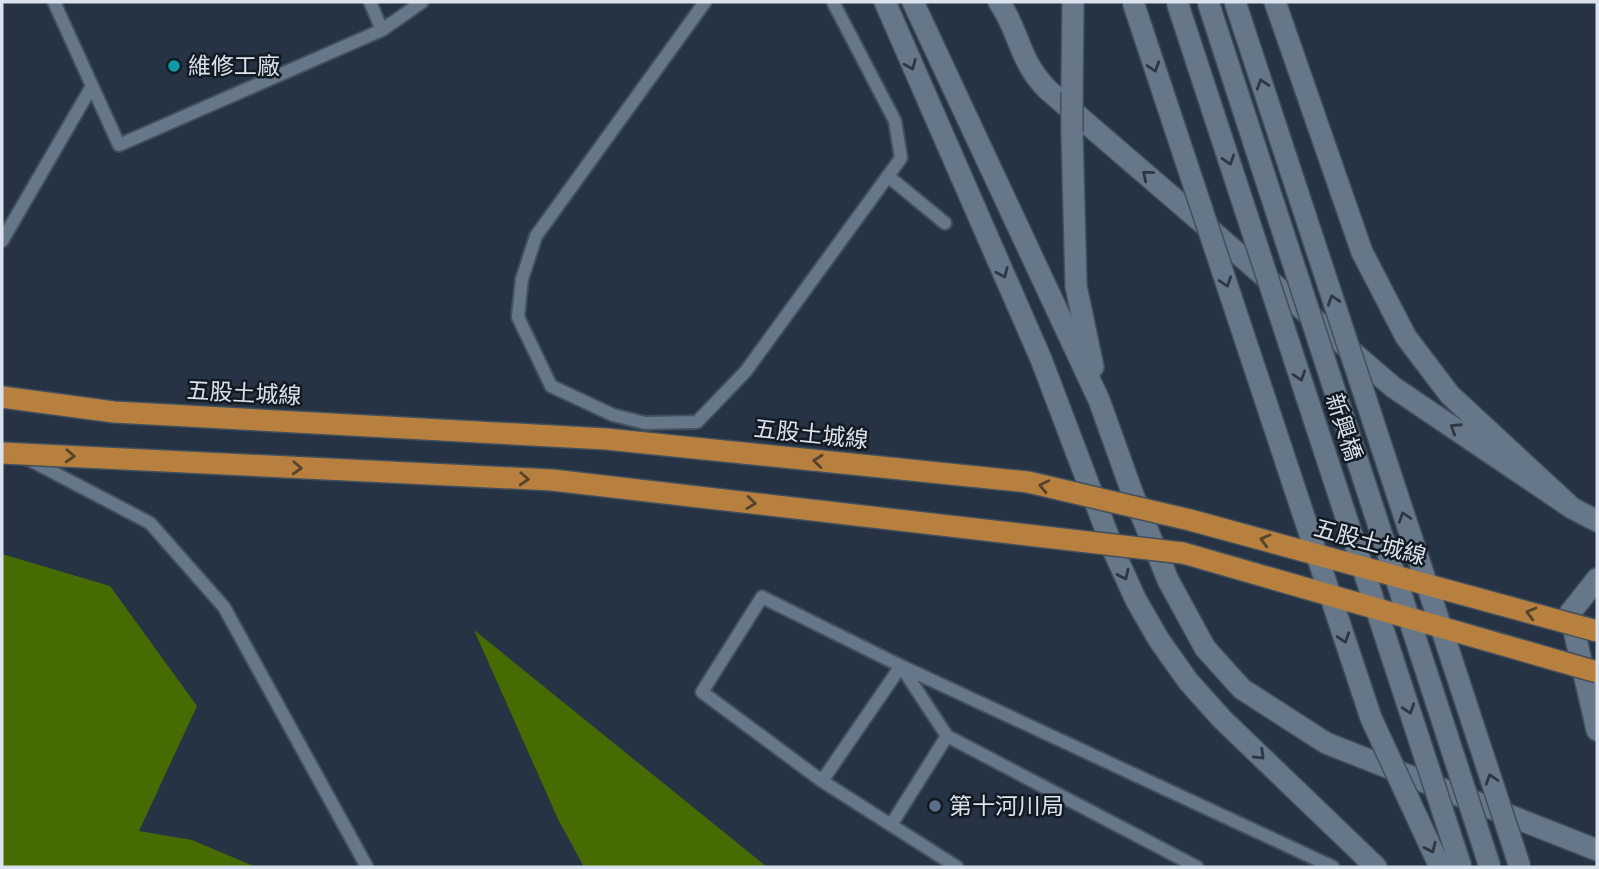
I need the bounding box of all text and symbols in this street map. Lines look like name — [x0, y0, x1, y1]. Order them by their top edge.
place label: 維修工廠 — [188, 52, 280, 80]
marker: 維修工廠 — [166, 58, 182, 74]
one-way arrow — [903, 58, 917, 70]
one-way arrow — [1146, 60, 1161, 72]
one-way arrow — [1256, 79, 1270, 91]
one-way arrow — [1220, 154, 1235, 166]
one-way arrow — [1142, 171, 1155, 183]
one-way arrow — [995, 266, 1009, 278]
one-way arrow — [1218, 276, 1232, 288]
one-way arrow — [1327, 295, 1341, 307]
one-way arrow — [1292, 370, 1306, 382]
street label: 五股土城線 — [186, 376, 302, 410]
street label: 新興橋 — [1320, 390, 1368, 464]
street label: 五股土城線 — [752, 414, 870, 454]
one-way arrow — [1450, 423, 1463, 436]
one-way arrow — [65, 449, 76, 464]
one-way arrow — [812, 454, 823, 469]
one-way arrow — [292, 460, 303, 475]
one-way arrow — [519, 471, 530, 486]
one-way arrow — [1038, 480, 1050, 494]
one-way arrow — [745, 495, 756, 510]
one-way arrow — [1398, 511, 1412, 523]
street label: 五股土城線 — [1311, 514, 1429, 570]
one-way arrow — [1259, 534, 1271, 549]
one-way arrow — [1116, 568, 1130, 580]
one-way arrow — [1526, 607, 1538, 621]
one-way arrow — [1336, 631, 1350, 643]
one-way arrow — [1401, 702, 1415, 714]
one-way arrow — [1251, 747, 1264, 760]
one-way arrow — [1485, 774, 1499, 786]
place label: 第十河川局 — [949, 792, 1064, 820]
marker: 第十河川局 — [927, 798, 943, 814]
one-way arrow — [1423, 841, 1437, 853]

